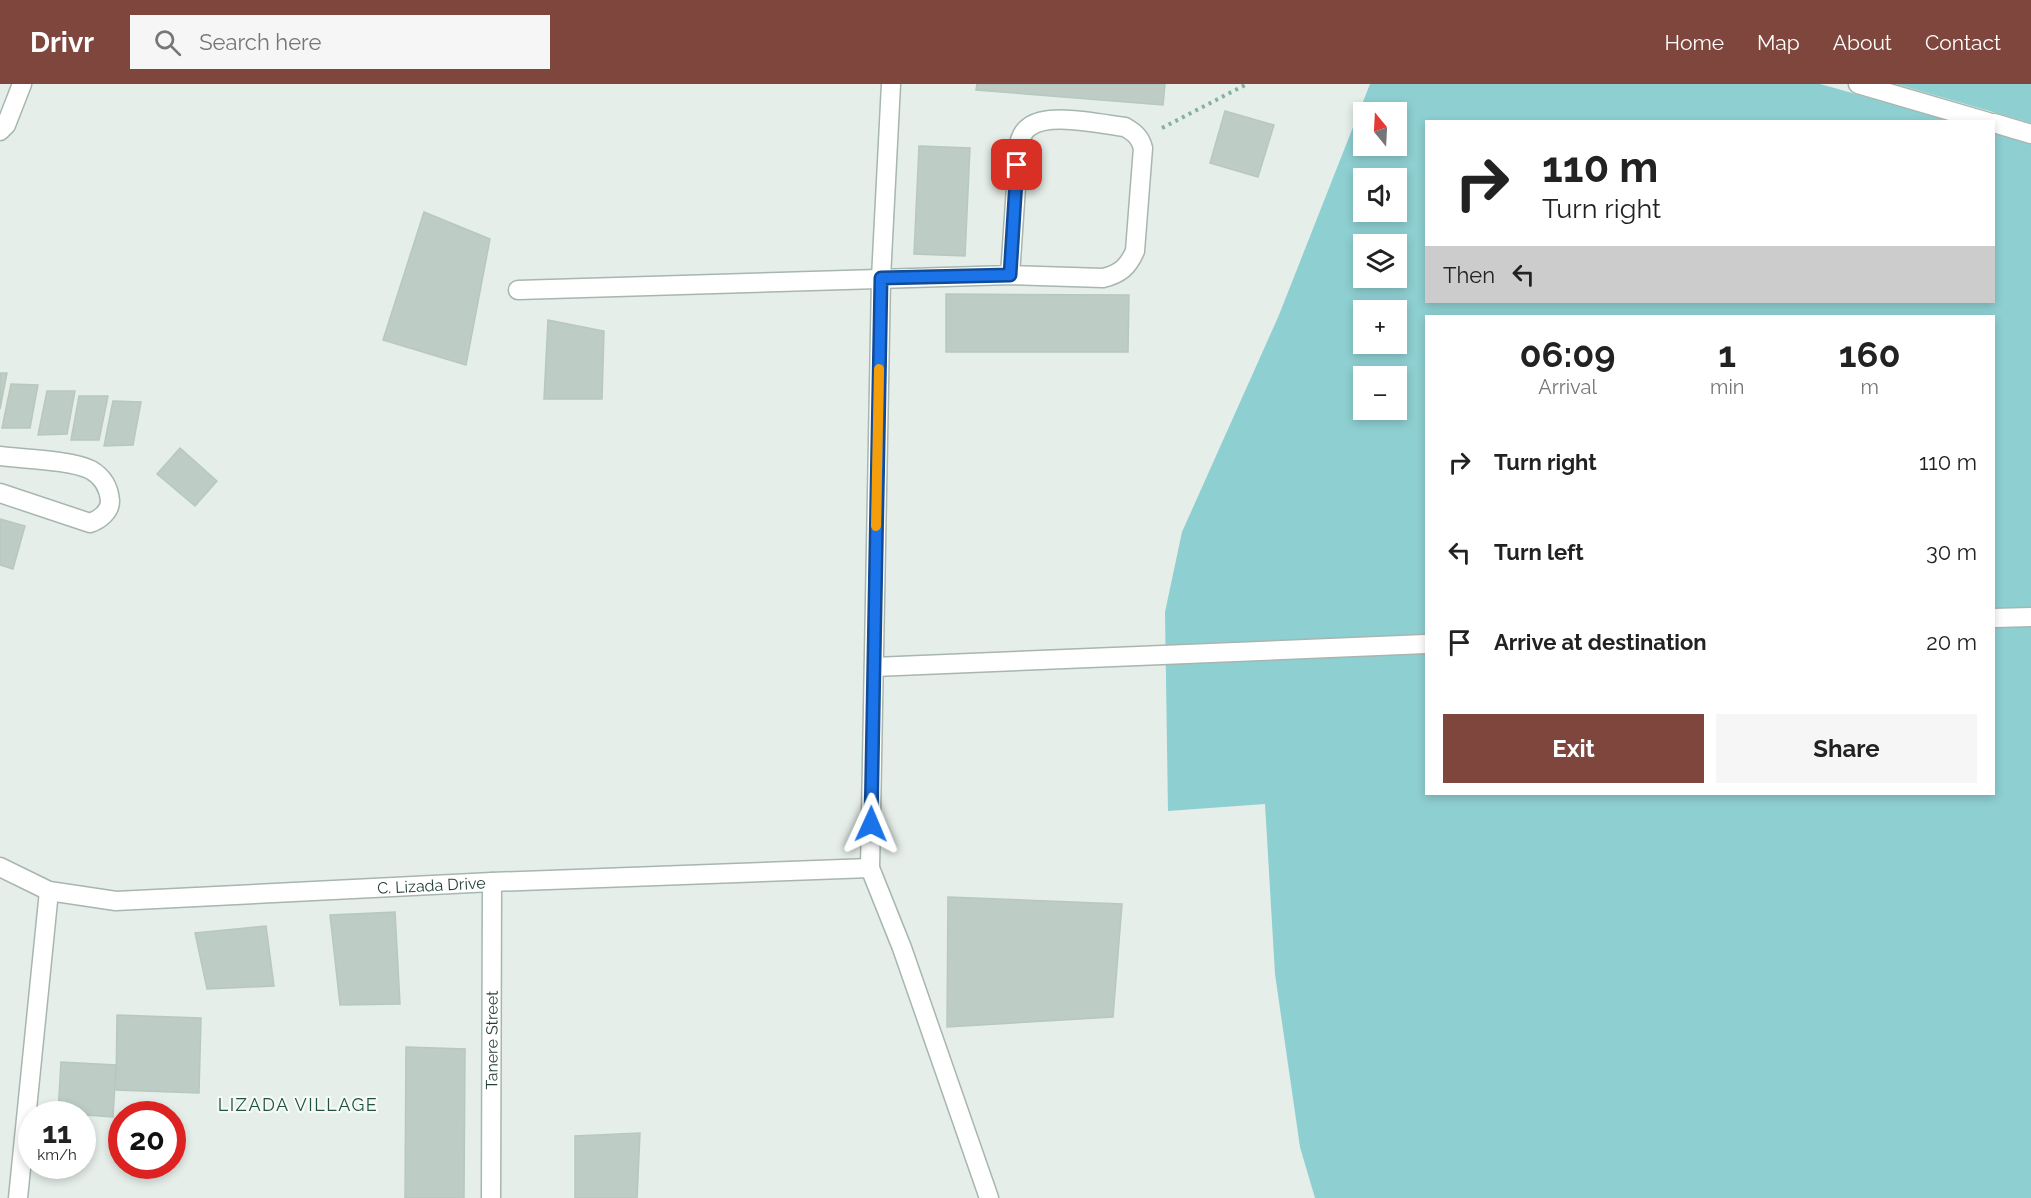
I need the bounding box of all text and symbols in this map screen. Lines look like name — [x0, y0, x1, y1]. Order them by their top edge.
search box — [130, 15, 550, 69]
text: Drivr — [30, 26, 94, 59]
icon: search — [151, 26, 184, 59]
text: Search here — [199, 29, 321, 55]
text: Home — [1665, 30, 1724, 55]
text: Map — [1757, 30, 1800, 55]
text: About — [1833, 30, 1892, 55]
text: Contact — [1925, 30, 2001, 55]
north arrow — [1353, 102, 1407, 156]
map controls — [1353, 102, 1407, 420]
pin — [991, 139, 1042, 190]
text: 110 m — [1542, 143, 1658, 192]
icon: right — [1443, 144, 1521, 222]
icon: arrive — [1000, 148, 1033, 181]
button: sound — [1353, 168, 1407, 222]
text: Turn right — [1542, 193, 1661, 224]
button: layers — [1353, 234, 1407, 288]
icon: left — [1507, 258, 1540, 291]
text: Then — [1443, 262, 1495, 288]
button: + — [1353, 300, 1407, 354]
text: 06:09 — [1519, 333, 1616, 375]
text: 1 — [1718, 333, 1736, 375]
text: 160 — [1839, 333, 1901, 375]
button: − — [1353, 366, 1407, 420]
text: Arrival — [1538, 375, 1597, 399]
text: min — [1710, 375, 1744, 399]
text: m — [1861, 375, 1879, 399]
icon: right — [1443, 446, 1476, 479]
text: Turn right — [1494, 449, 1597, 475]
text: 110 m — [1919, 449, 1977, 475]
icon: left — [1443, 536, 1476, 569]
text: Turn left — [1494, 539, 1584, 565]
text: 30 m — [1926, 539, 1977, 565]
icon: arrive — [1443, 626, 1476, 659]
text: Arrive at destination — [1494, 629, 1707, 655]
text: 20 m — [1926, 629, 1977, 655]
button: Exit — [1443, 714, 1704, 783]
button: Share — [1716, 714, 1977, 783]
position arrow — [839, 792, 903, 856]
street label: C. Lizada Drive — [377, 873, 486, 897]
street label: Tanere Street — [482, 990, 501, 1089]
district label: LIZADA VILLAGE — [218, 1094, 378, 1115]
speed limit sign: 20 — [108, 1101, 186, 1179]
text: 11 — [42, 1115, 72, 1150]
text: km/h — [37, 1146, 77, 1164]

